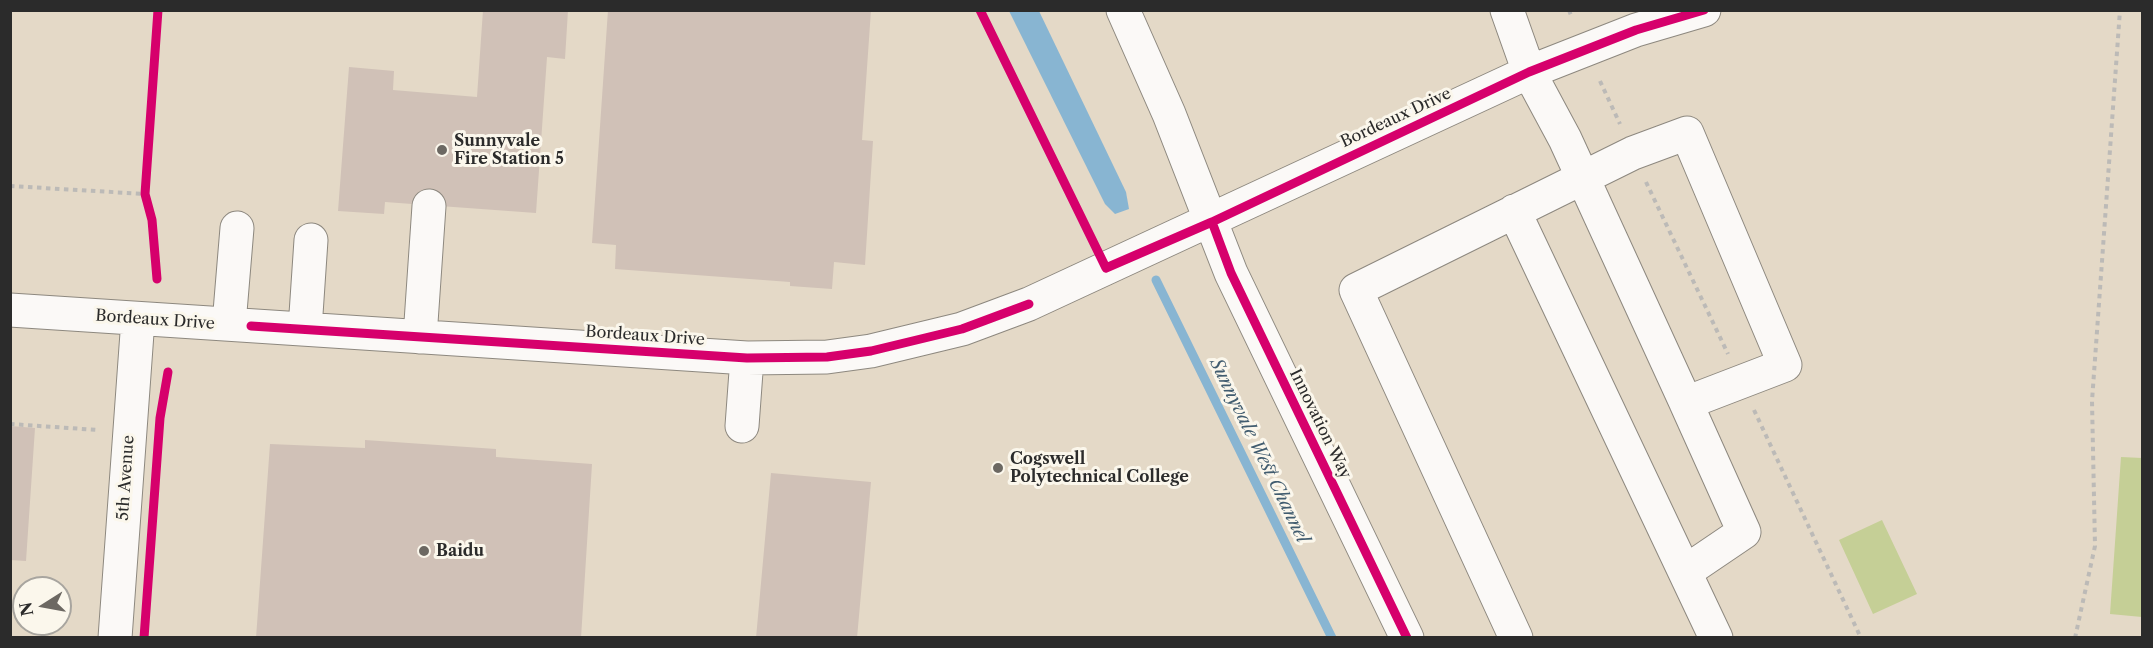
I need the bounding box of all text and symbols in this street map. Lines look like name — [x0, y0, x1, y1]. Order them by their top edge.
street label: Bordeaux Drive — [1338, 84, 1454, 152]
place label: Sunnyvale Fire Station 5 — [454, 131, 564, 169]
marker: Sunnyvale Fire Station 5 — [435, 143, 449, 157]
street label: Bordeaux Drive — [95, 306, 215, 334]
street label: Bordeaux Drive — [585, 322, 705, 350]
water label: Sunnyvale West Channel — [1205, 355, 1313, 547]
street label: Innovation Way — [1285, 366, 1355, 482]
street label: 5th Avenue — [113, 435, 139, 521]
place label: Cogswell Polytechnical College — [1010, 449, 1189, 487]
marker: Cogswell Polytechnical College — [991, 461, 1005, 475]
place label: Baidu — [436, 541, 484, 561]
marker: Baidu — [417, 544, 431, 558]
north arrow — [12, 576, 72, 636]
text: N — [15, 600, 37, 618]

